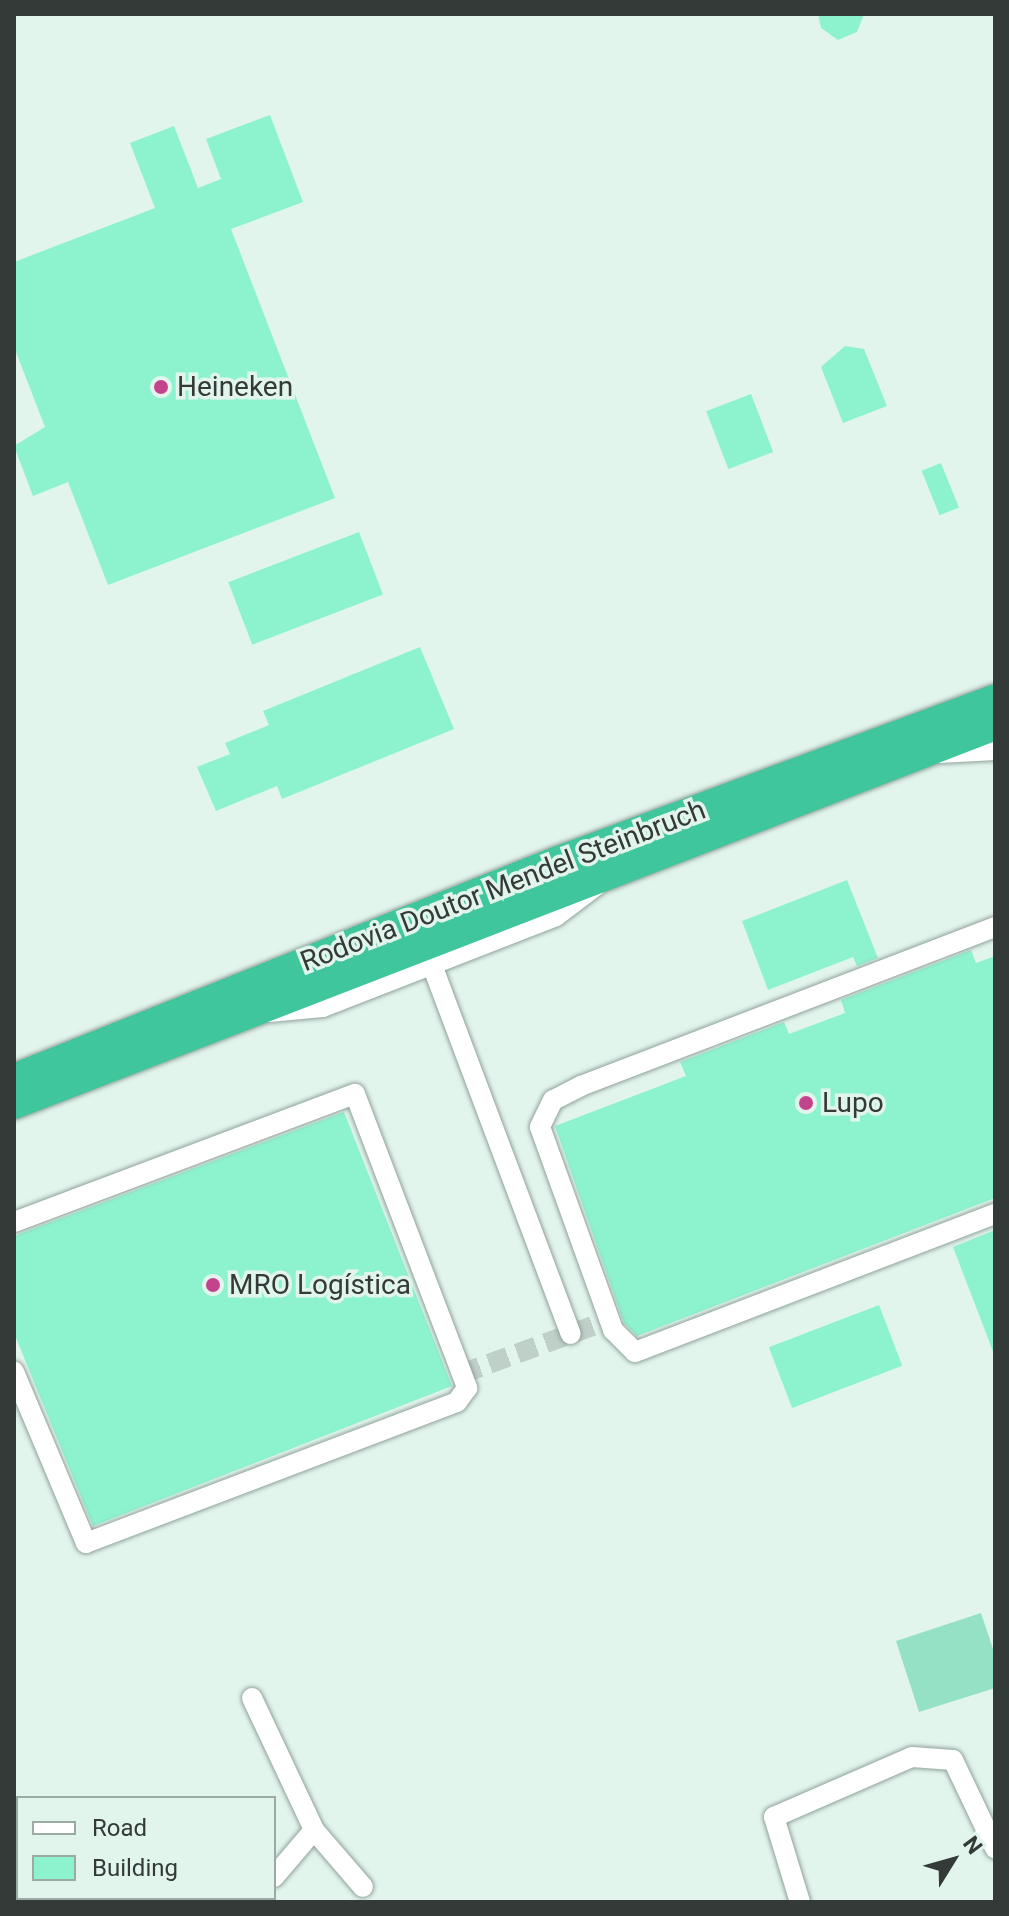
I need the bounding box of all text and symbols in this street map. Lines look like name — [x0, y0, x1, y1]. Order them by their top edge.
place label: Heineken — [177, 370, 293, 404]
marker: Heineken — [152, 378, 170, 396]
street label: Rodovia Doutor Mendel Steinbruch — [296, 793, 710, 979]
place label: Lupo — [822, 1086, 884, 1120]
marker: Lupo — [797, 1094, 815, 1112]
place label: MRO Logística — [229, 1268, 411, 1302]
marker: MRO Logística — [204, 1276, 222, 1294]
legend — [16, 1796, 276, 1900]
text: Road — [92, 1814, 147, 1842]
north arrow — [913, 1820, 993, 1900]
text: N — [958, 1832, 987, 1859]
text: Building — [92, 1854, 178, 1882]

